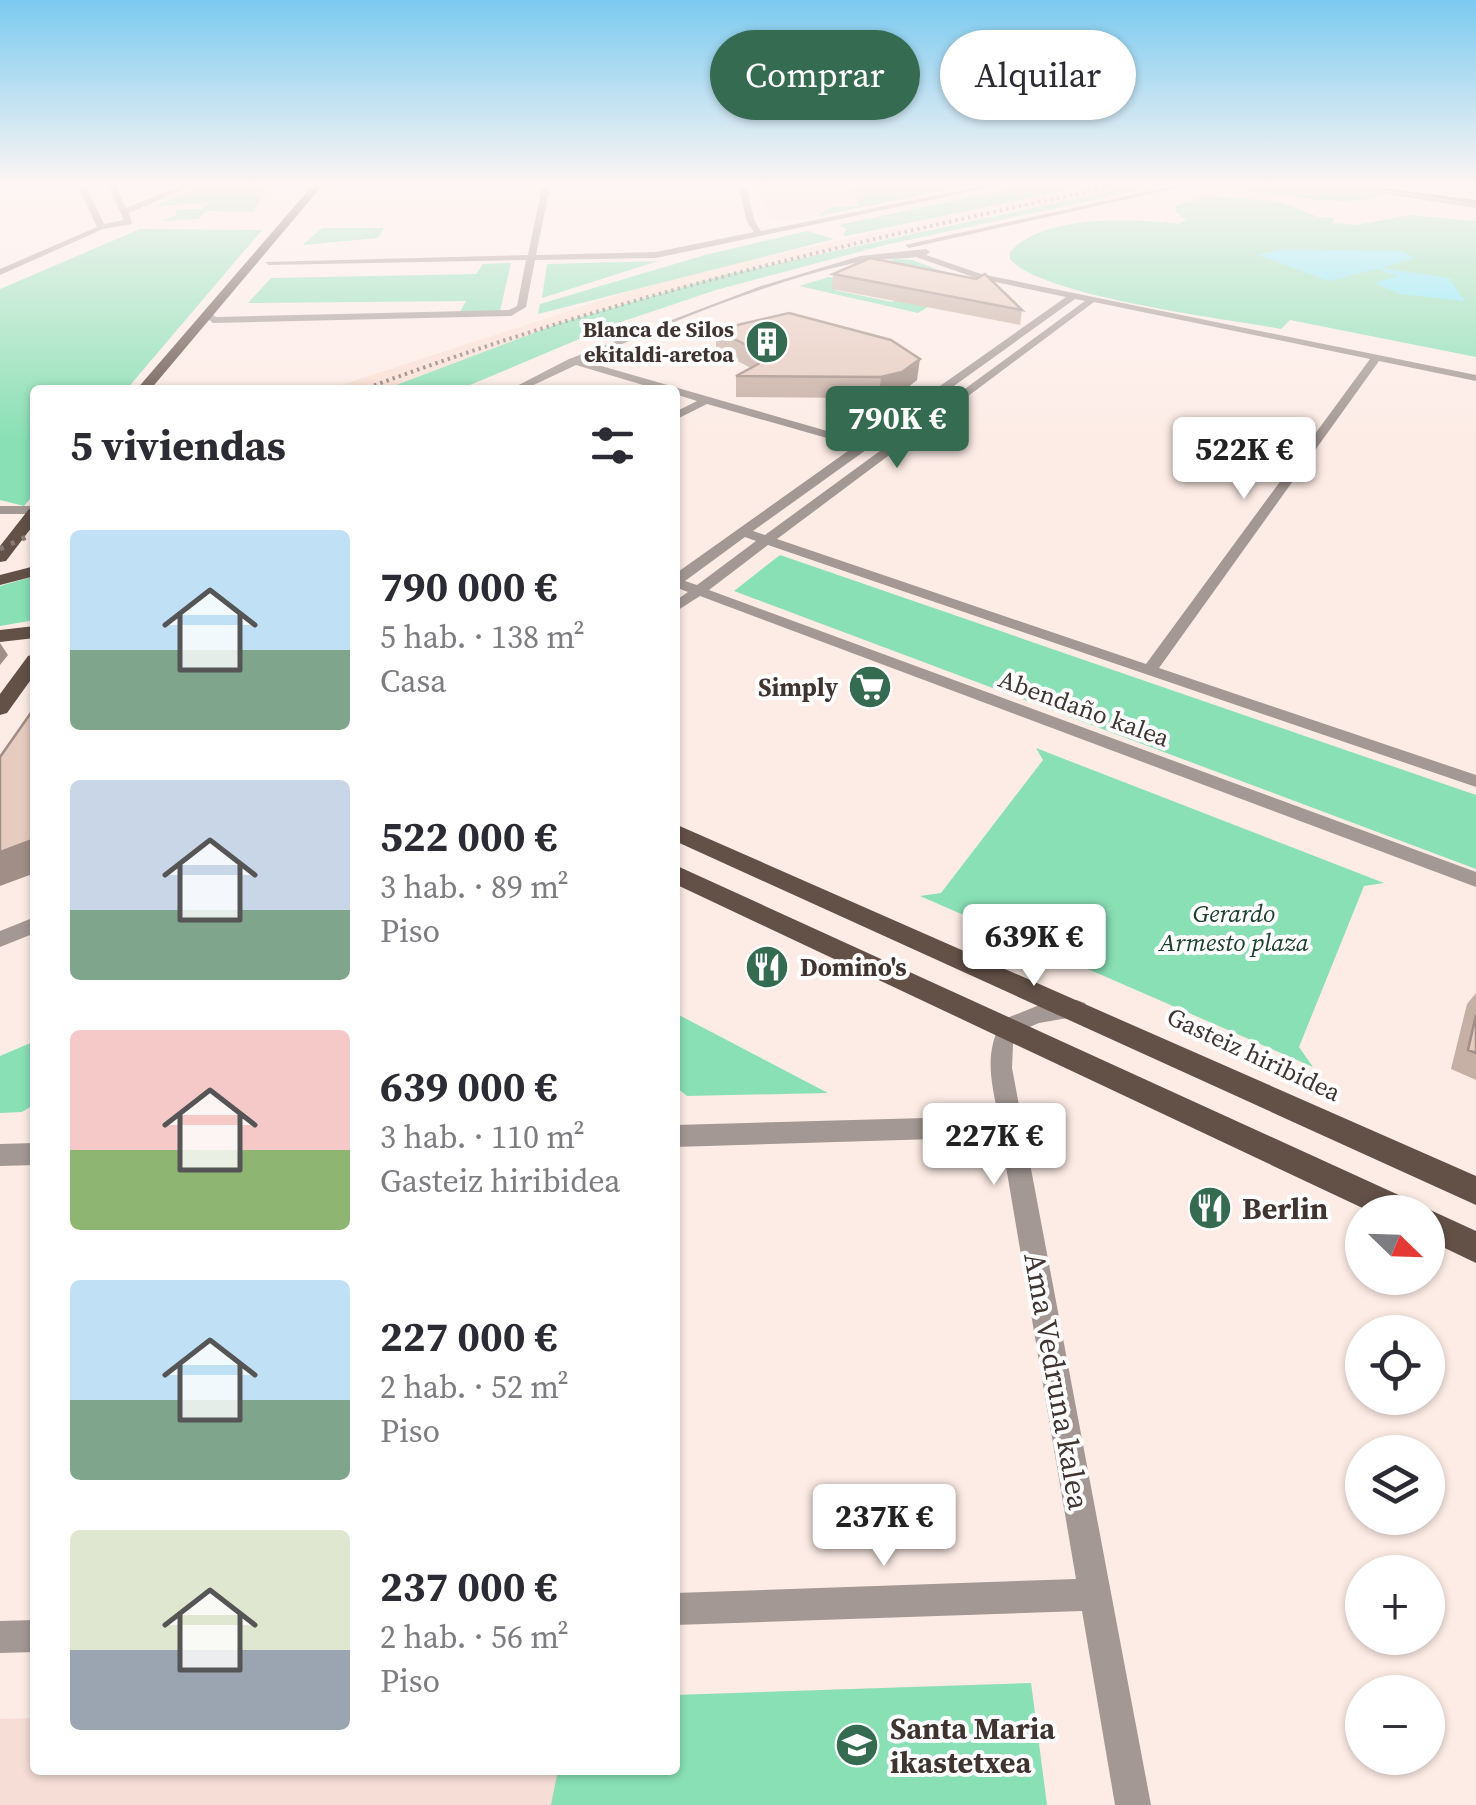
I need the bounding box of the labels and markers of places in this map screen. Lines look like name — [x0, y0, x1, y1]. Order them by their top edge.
place label: Blanca de Silos ekitaldi-aretoa — [583, 314, 734, 369]
building icon: Blanca de Silos ekitaldi-aretoa — [744, 319, 790, 365]
pin: 790K € — [816, 386, 978, 471]
pin: 522K € — [1163, 417, 1325, 502]
supermarket icon: Simply — [847, 664, 893, 710]
place label: Simply — [758, 670, 839, 704]
pin: 639K € — [953, 904, 1115, 989]
restaurant icon: Domino's — [744, 944, 790, 990]
place label: Domino's — [800, 950, 907, 984]
pin: 227K € — [913, 1103, 1075, 1188]
restaurant icon: Berlin — [1187, 1185, 1233, 1231]
place label: Berlin — [1242, 1188, 1328, 1229]
pin: 237K € — [803, 1484, 965, 1569]
place label: Santa Maria ikastetxea — [890, 1708, 1056, 1783]
school or university icon: Santa Maria ikastetxea — [834, 1722, 880, 1768]

